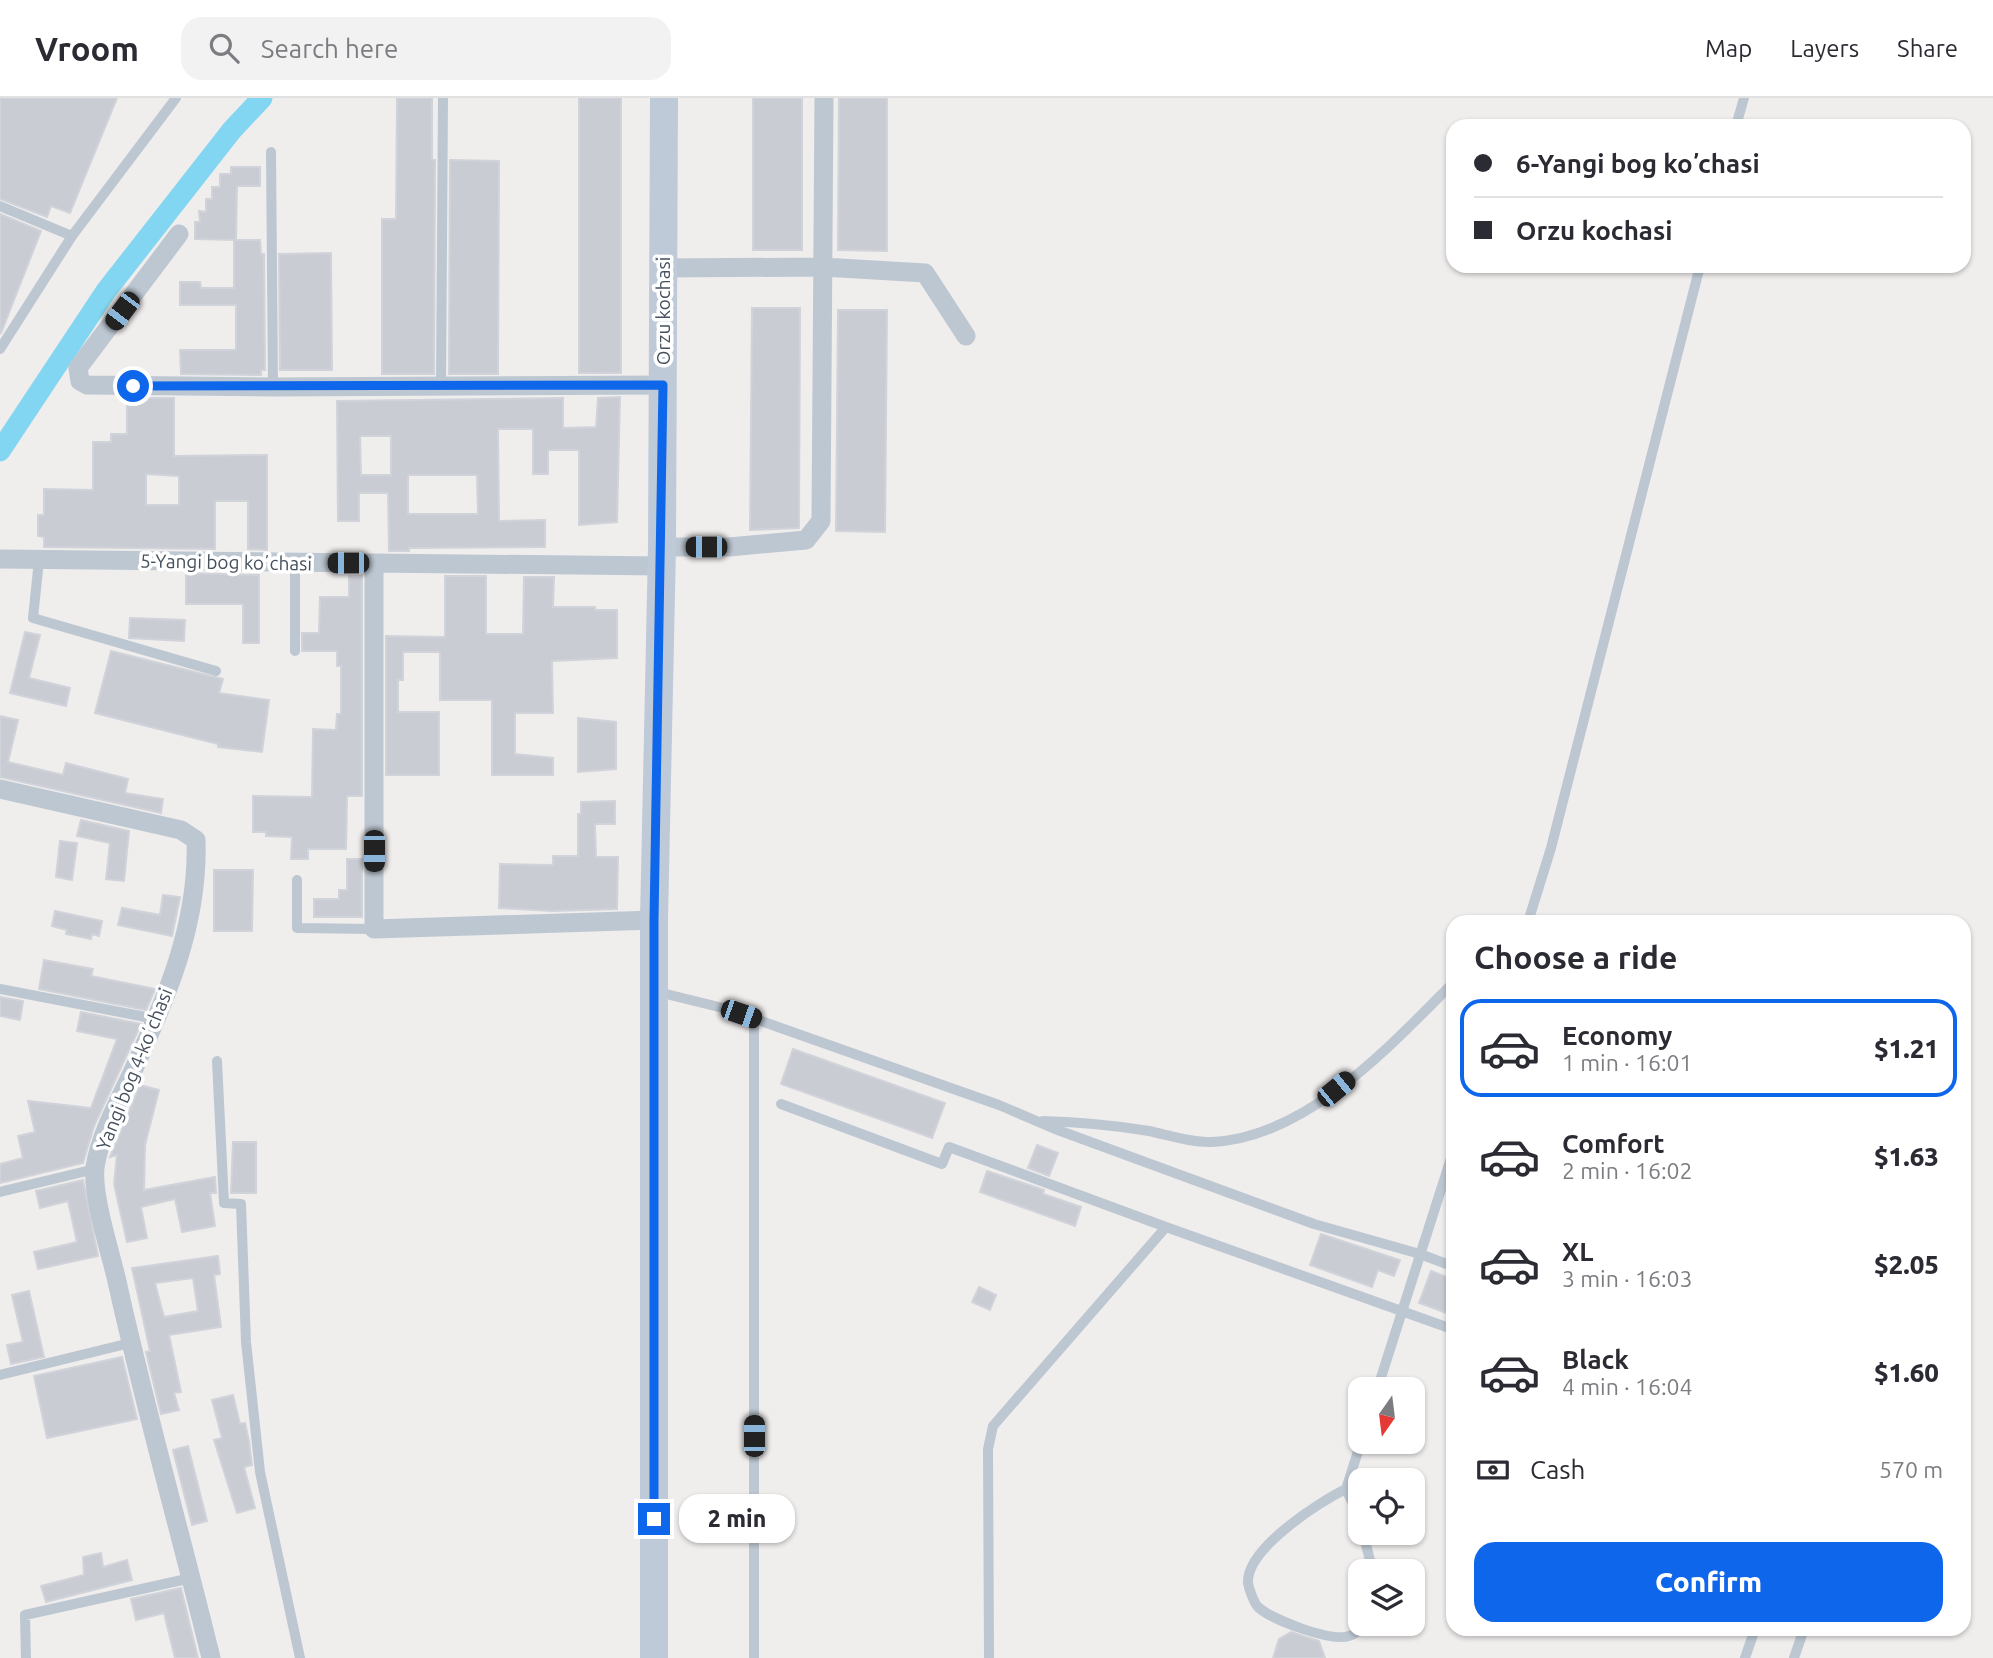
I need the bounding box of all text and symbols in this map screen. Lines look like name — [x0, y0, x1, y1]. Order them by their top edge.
search box — [181, 17, 671, 80]
icon: search — [205, 29, 243, 67]
text: Vroom — [35, 30, 139, 67]
text: Search here — [261, 34, 398, 63]
text: Map — [1705, 35, 1752, 62]
text: Layers — [1790, 35, 1859, 62]
text: Share — [1897, 35, 1958, 62]
text: 6-Yangi bog koʼchasi — [1516, 149, 1760, 178]
text: Orzu kochasi — [1516, 216, 1672, 245]
street label: Orzu kochasi — [652, 257, 674, 365]
car — [101, 288, 144, 334]
route start — [117, 370, 149, 402]
car — [686, 537, 728, 558]
street label: 5-Yangi bog koʼchasi — [140, 550, 312, 574]
car — [328, 553, 370, 574]
car — [364, 830, 385, 872]
text: Choose a ride — [1474, 939, 1677, 975]
street label: Yangi bog 4-koʼchasi — [91, 985, 177, 1153]
car — [718, 997, 765, 1031]
icon: car — [1478, 1017, 1541, 1080]
text: Economy — [1562, 1021, 1672, 1050]
text: $1.21 — [1874, 1034, 1939, 1063]
text: 1 min · 16:01 — [1562, 1050, 1693, 1075]
car — [1314, 1068, 1359, 1110]
icon: car — [1478, 1125, 1541, 1188]
text: Comfort — [1562, 1129, 1665, 1158]
text: $1.63 — [1874, 1142, 1939, 1171]
text: 2 min · 16:02 — [1562, 1158, 1693, 1183]
icon: car — [1478, 1233, 1541, 1296]
text: XL — [1562, 1237, 1593, 1266]
text: $2.05 — [1874, 1250, 1939, 1279]
text: 3 min · 16:03 — [1562, 1266, 1693, 1291]
icon: car — [1478, 1341, 1541, 1404]
text: Black — [1562, 1345, 1629, 1374]
text: $1.60 — [1874, 1358, 1939, 1387]
text: 4 min · 16:04 — [1562, 1374, 1693, 1399]
north arrow — [1348, 1377, 1424, 1454]
map controls — [1348, 1377, 1425, 1636]
car — [744, 1415, 765, 1457]
icon: cash — [1474, 1451, 1512, 1489]
text: Cash — [1530, 1455, 1585, 1484]
text: 570 m — [1879, 1457, 1943, 1482]
button: locate — [1348, 1468, 1425, 1545]
callout: 2 min — [678, 1494, 794, 1544]
route end — [638, 1503, 670, 1535]
text: 2 min — [708, 1506, 766, 1531]
button: Confirm — [1474, 1542, 1943, 1622]
button: layers — [1348, 1559, 1425, 1636]

